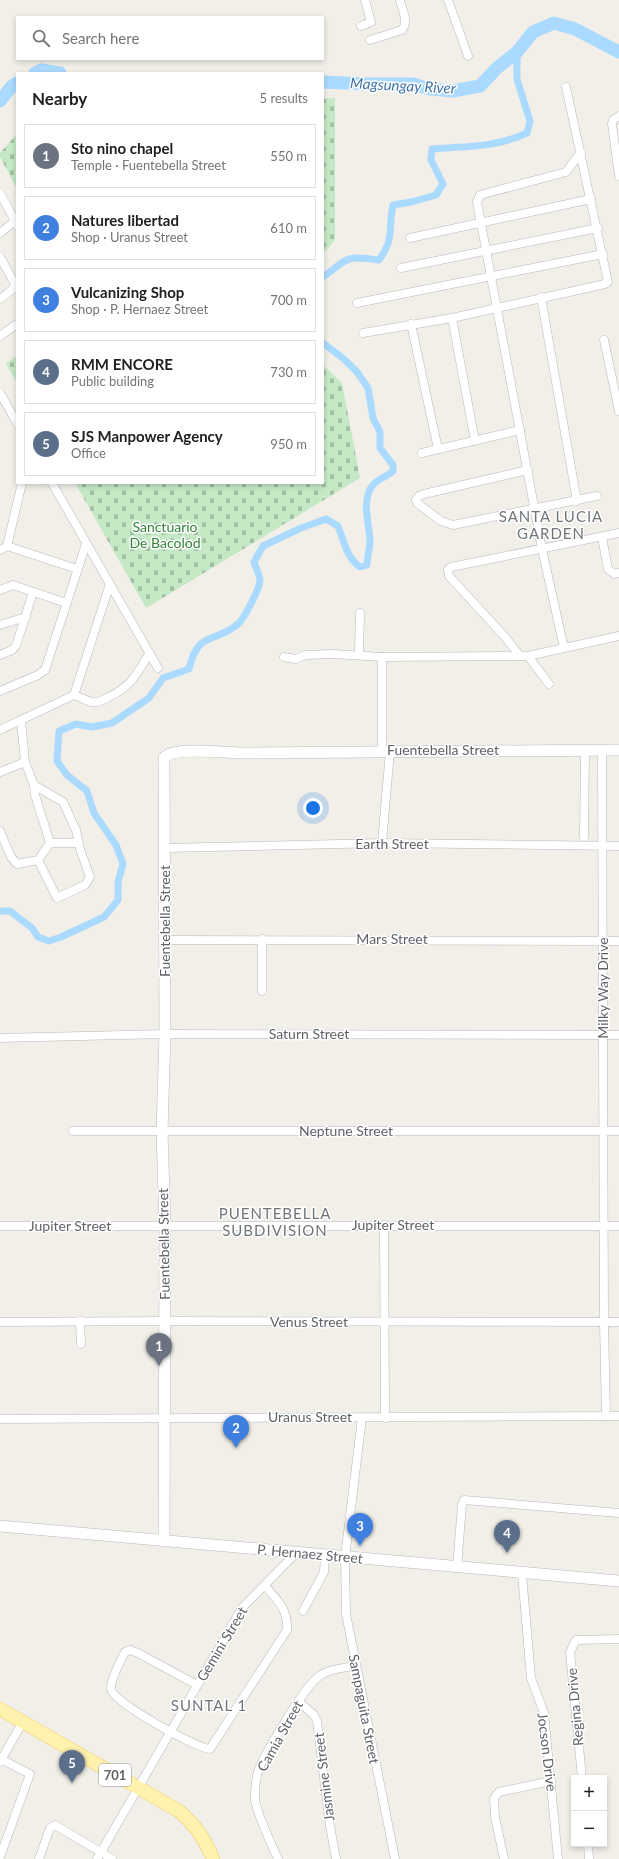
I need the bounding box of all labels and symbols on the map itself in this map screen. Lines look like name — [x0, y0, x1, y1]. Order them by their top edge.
water label: Magsungay River — [350, 73, 457, 97]
district label: SANTA LUCIA GARDEN — [499, 507, 603, 542]
park label: Sanctuario De Bacolod — [129, 518, 201, 551]
street label: Fuentebella Street — [387, 741, 499, 758]
your location — [303, 798, 323, 818]
street label: Earth Street — [355, 835, 429, 852]
street label: Fuentebella Street — [156, 865, 173, 977]
street label: Mars Street — [356, 930, 428, 947]
street label: Milky Way Drive — [594, 937, 611, 1039]
street label: Saturn Street — [269, 1025, 349, 1042]
street label: Neptune Street — [299, 1122, 393, 1139]
street label: Fuentebella Street — [154, 1188, 173, 1300]
district label: PUENTEBELLA SUBDIVISION — [219, 1204, 331, 1239]
street label: Jupiter Street — [352, 1216, 434, 1233]
street label: Jupiter Street — [29, 1217, 111, 1234]
street label: Venus Street — [270, 1313, 348, 1330]
pin: 1 — [146, 1333, 172, 1366]
street label: Uranus Street — [268, 1408, 352, 1425]
pin: 2 — [223, 1415, 249, 1448]
pin: 3 — [347, 1513, 373, 1546]
pin: 4 — [494, 1520, 520, 1553]
street label: P. Hernaez Street — [257, 1540, 363, 1567]
street label: Gemini Street — [193, 1603, 250, 1684]
street label: Sampaguita Street — [345, 1652, 383, 1765]
street label: Regina Drive — [563, 1667, 586, 1747]
district label: SUNTAL 1 — [171, 1696, 247, 1714]
street label: Camia Street — [253, 1697, 306, 1774]
street label: Jocson Drive — [534, 1712, 561, 1792]
street label: Jasmine Street — [310, 1732, 337, 1822]
pin: 5 — [59, 1750, 85, 1783]
road number: 701 — [99, 1764, 131, 1786]

